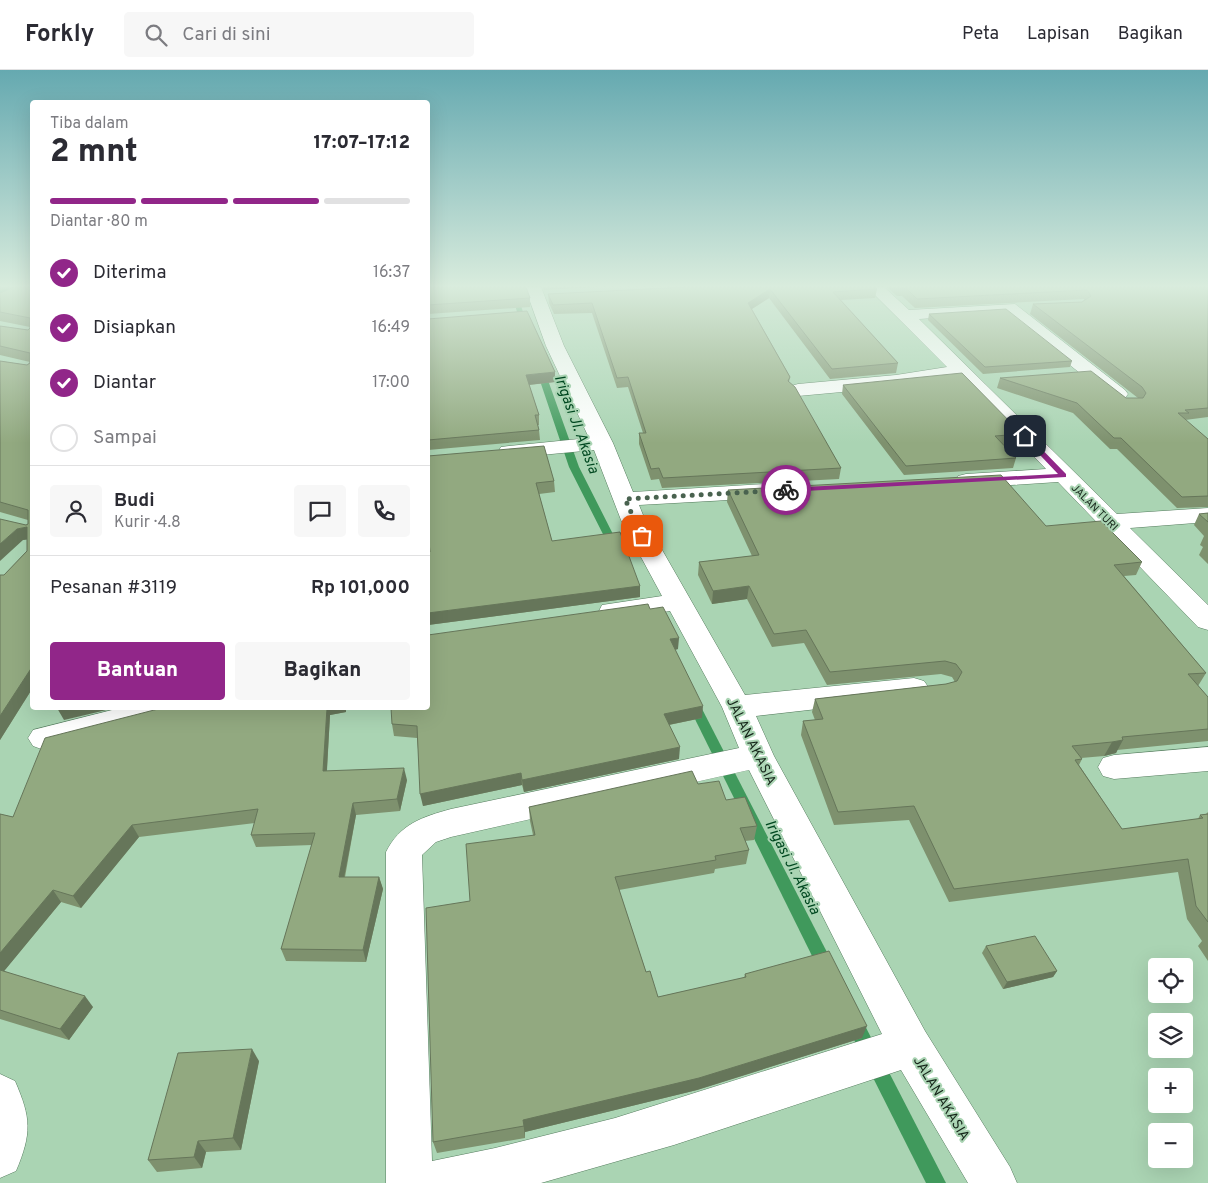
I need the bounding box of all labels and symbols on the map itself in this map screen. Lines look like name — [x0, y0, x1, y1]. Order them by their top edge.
water label: Irigasi Jl. Akasia — [549, 373, 602, 477]
pin — [1004, 415, 1046, 457]
courier — [761, 465, 811, 515]
street label: JALAN TURI — [1068, 481, 1121, 534]
pin — [621, 515, 663, 557]
street label: JALAN AKASIA — [722, 695, 779, 788]
water label: Irigasi Jl. Akasia — [760, 817, 824, 918]
street label: JALAN AKASIA — [909, 1053, 973, 1144]

